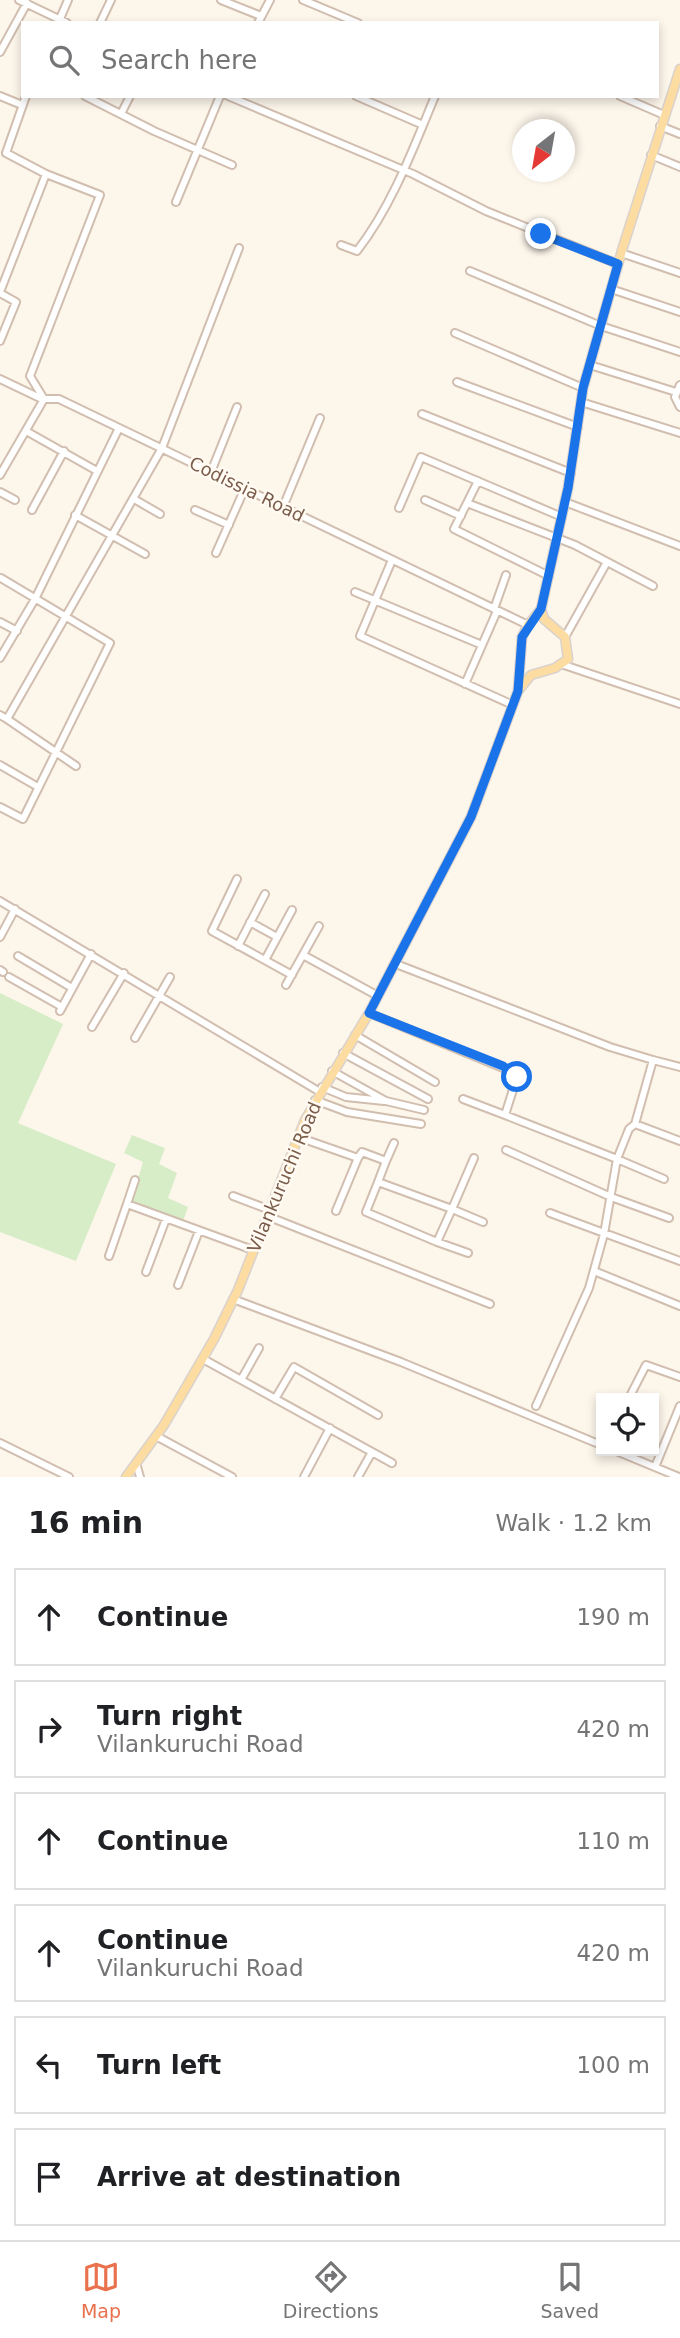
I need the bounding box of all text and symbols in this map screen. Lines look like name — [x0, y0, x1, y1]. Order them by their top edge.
search box — [21, 21, 659, 98]
icon: search — [45, 41, 83, 79]
text: Search here — [101, 45, 257, 75]
north arrow — [512, 119, 575, 182]
route end — [525, 218, 556, 249]
street label: Codissia Road — [186, 452, 308, 526]
route start — [501, 1061, 532, 1092]
street label: Vilankuruchi Road — [243, 1099, 325, 1255]
map controls — [596, 1393, 659, 1456]
button: locate — [596, 1393, 659, 1456]
text: 16 min — [28, 1505, 143, 1540]
text: Walk · 1.2 km — [495, 1510, 652, 1536]
icon: ahead — [30, 1598, 68, 1636]
text: Continue — [97, 1602, 228, 1632]
text: 190 m — [576, 1604, 650, 1630]
text: Turn right — [97, 1701, 242, 1731]
icon: right — [30, 1710, 68, 1748]
text: 420 m — [576, 1716, 650, 1742]
text: Vilankuruchi Road — [97, 1731, 304, 1757]
icon: ahead — [30, 1822, 68, 1860]
text: Continue — [97, 1826, 228, 1856]
text: 110 m — [576, 1828, 650, 1854]
text: Continue — [97, 1925, 228, 1955]
icon: ahead — [30, 1934, 68, 1972]
text: 420 m — [576, 1940, 650, 1966]
text: Vilankuruchi Road — [97, 1955, 304, 1981]
icon: left — [30, 2046, 68, 2084]
text: Turn left — [97, 2050, 221, 2080]
text: 100 m — [576, 2052, 650, 2078]
icon: arrive — [30, 2158, 68, 2196]
text: Arrive at destination — [97, 2162, 401, 2192]
tab: Map — [81, 2258, 121, 2322]
tab: Directions — [283, 2258, 379, 2322]
tab: Saved — [540, 2258, 599, 2322]

